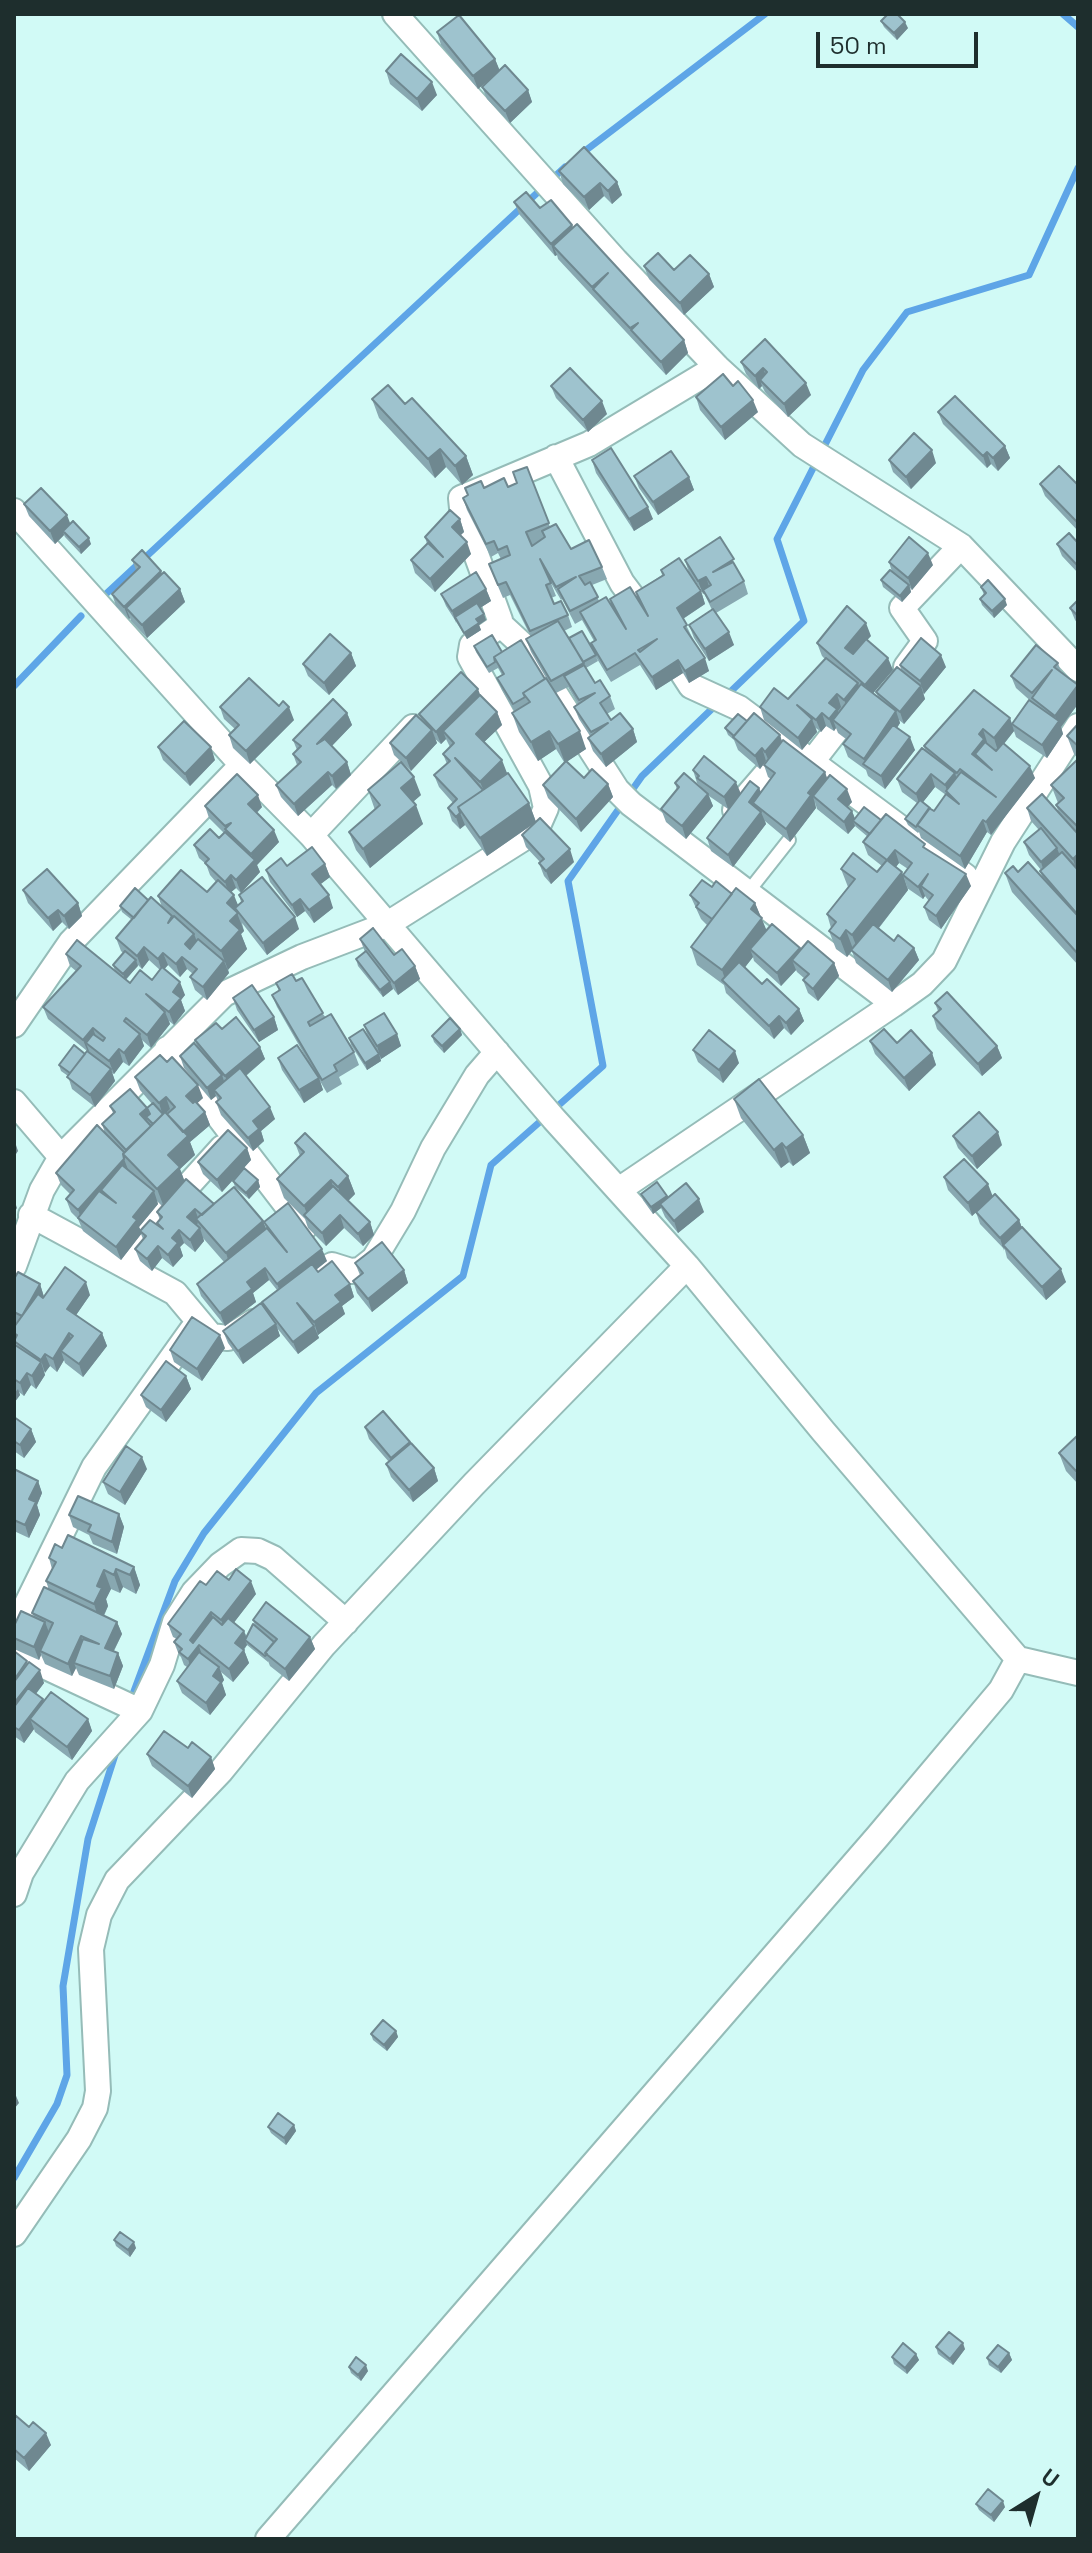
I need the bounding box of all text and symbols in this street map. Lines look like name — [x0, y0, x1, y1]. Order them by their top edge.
scale bar — [820, 16, 982, 66]
text: 50 m — [830, 30, 887, 61]
north arrow — [996, 2457, 1076, 2537]
text: U — [1036, 2462, 1065, 2493]

